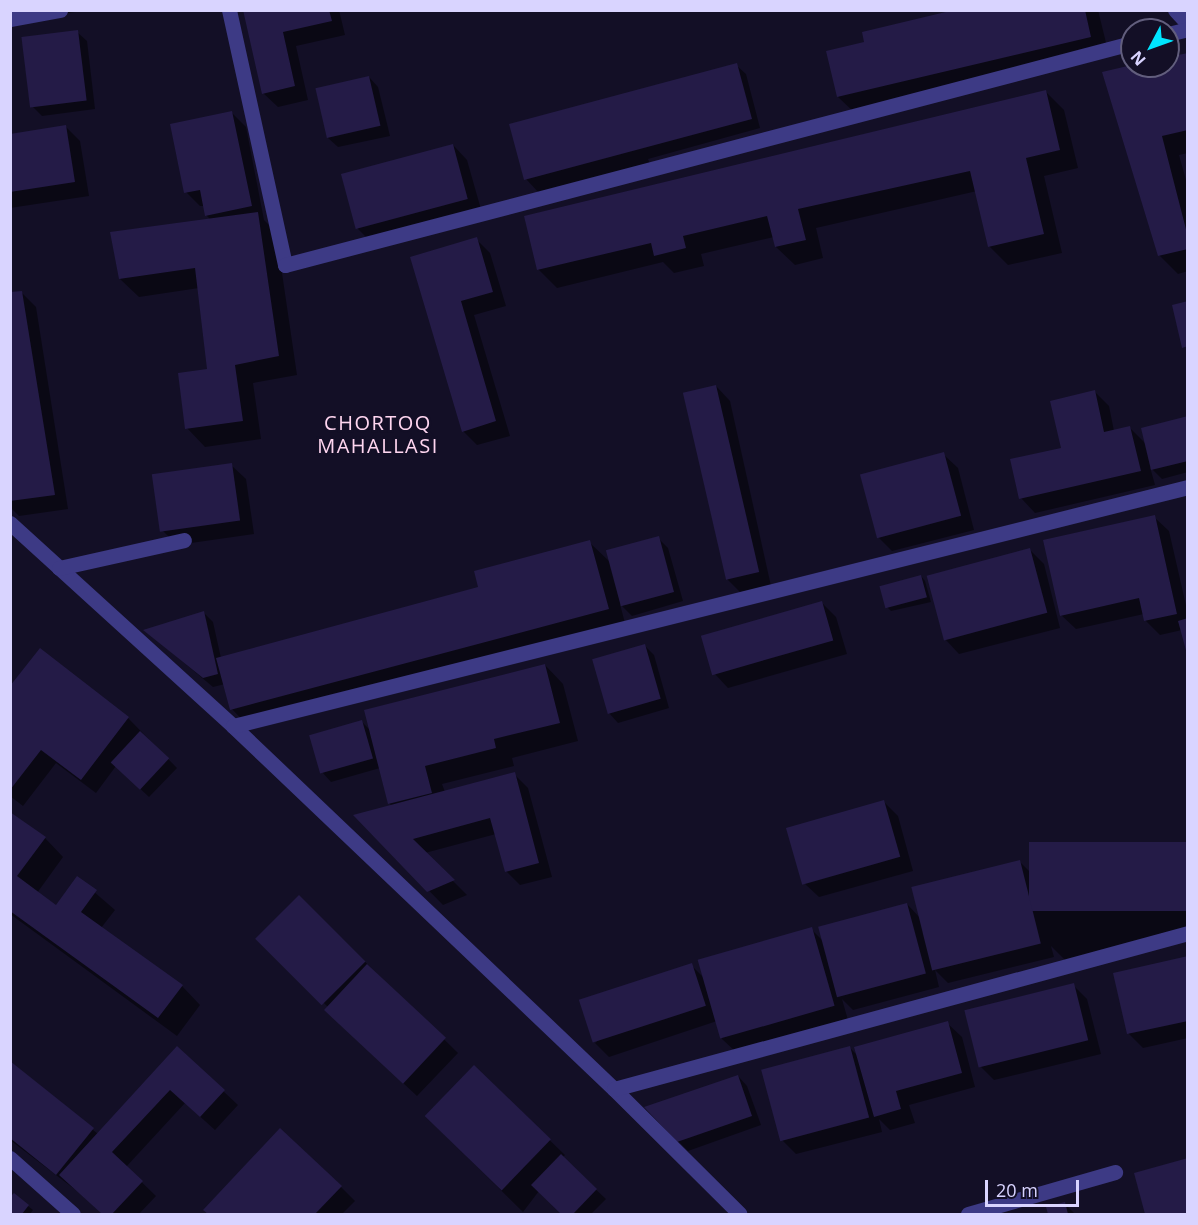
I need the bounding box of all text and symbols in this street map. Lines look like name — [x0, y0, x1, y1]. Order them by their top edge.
north arrow — [1120, 18, 1180, 78]
text: N — [1125, 46, 1151, 71]
district label: CHORTOQ MAHALLASI — [317, 411, 439, 458]
scale bar — [988, 1168, 1082, 1206]
text: 20 m — [996, 1178, 1038, 1202]

